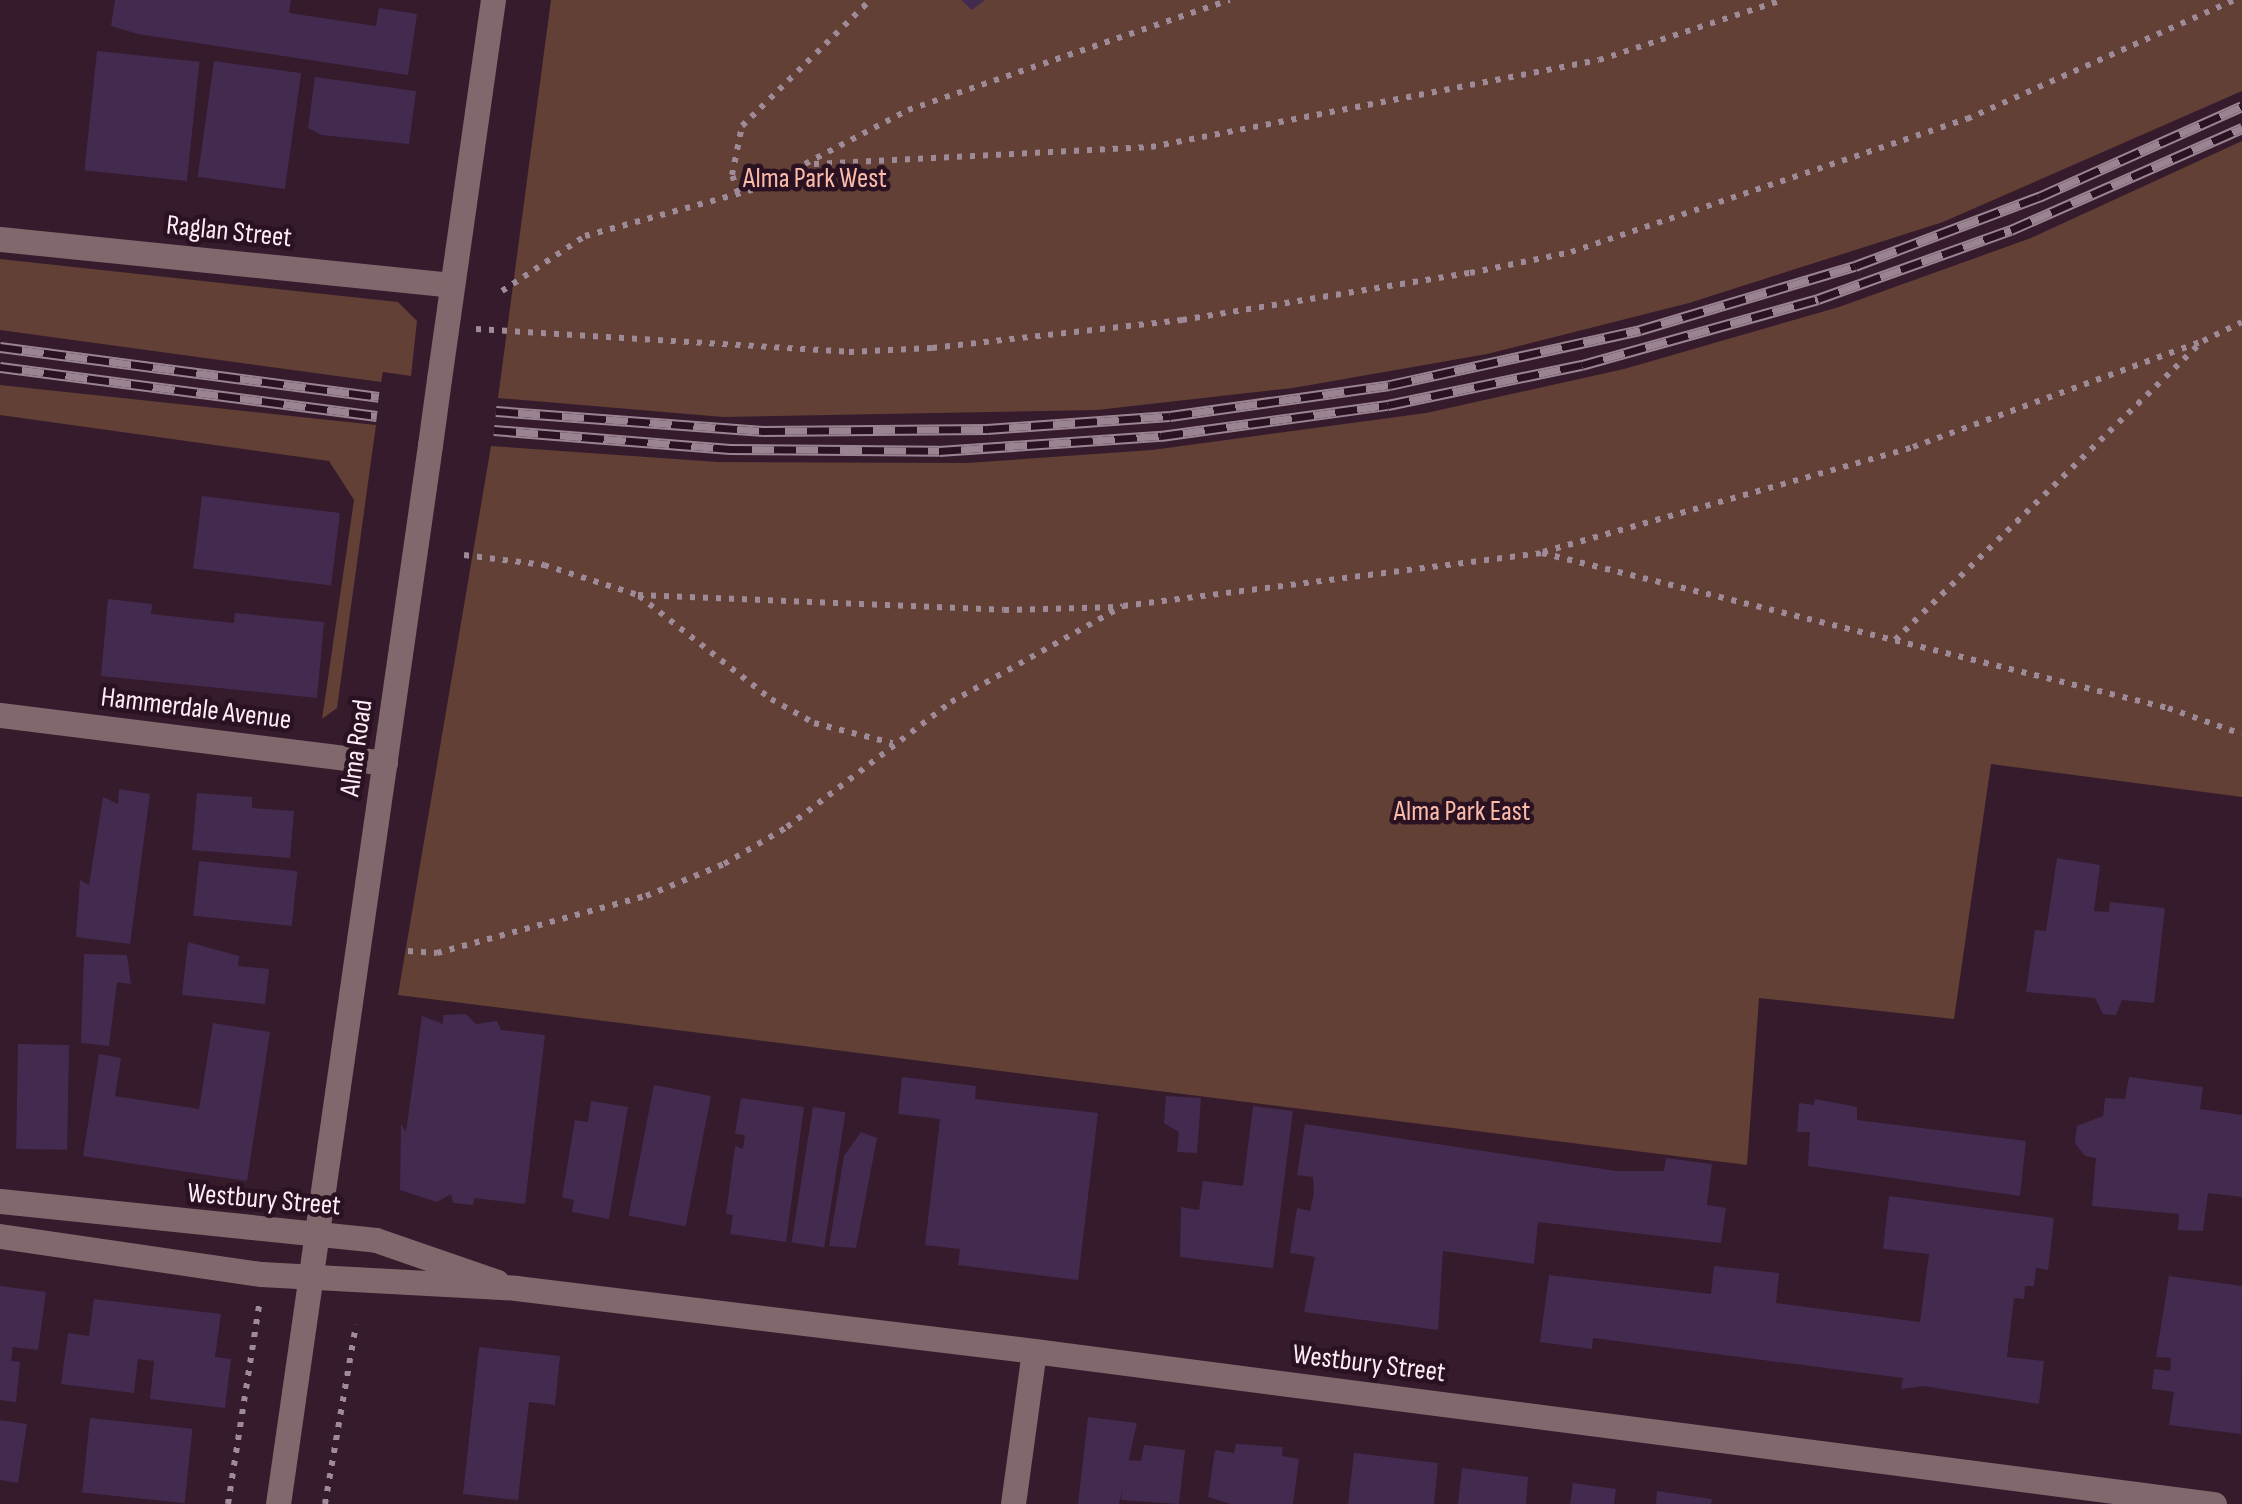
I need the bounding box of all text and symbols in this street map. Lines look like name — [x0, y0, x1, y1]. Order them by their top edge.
park label: Alma Park West — [743, 162, 887, 196]
street label: Raglan Street — [165, 209, 293, 255]
street label: Hammerdale Avenue — [99, 681, 293, 737]
street label: Alma Road — [334, 697, 380, 799]
park label: Alma Park East — [1394, 795, 1530, 829]
street label: Westbury Street — [186, 1177, 342, 1223]
street label: Westbury Street — [1291, 1338, 1447, 1390]

